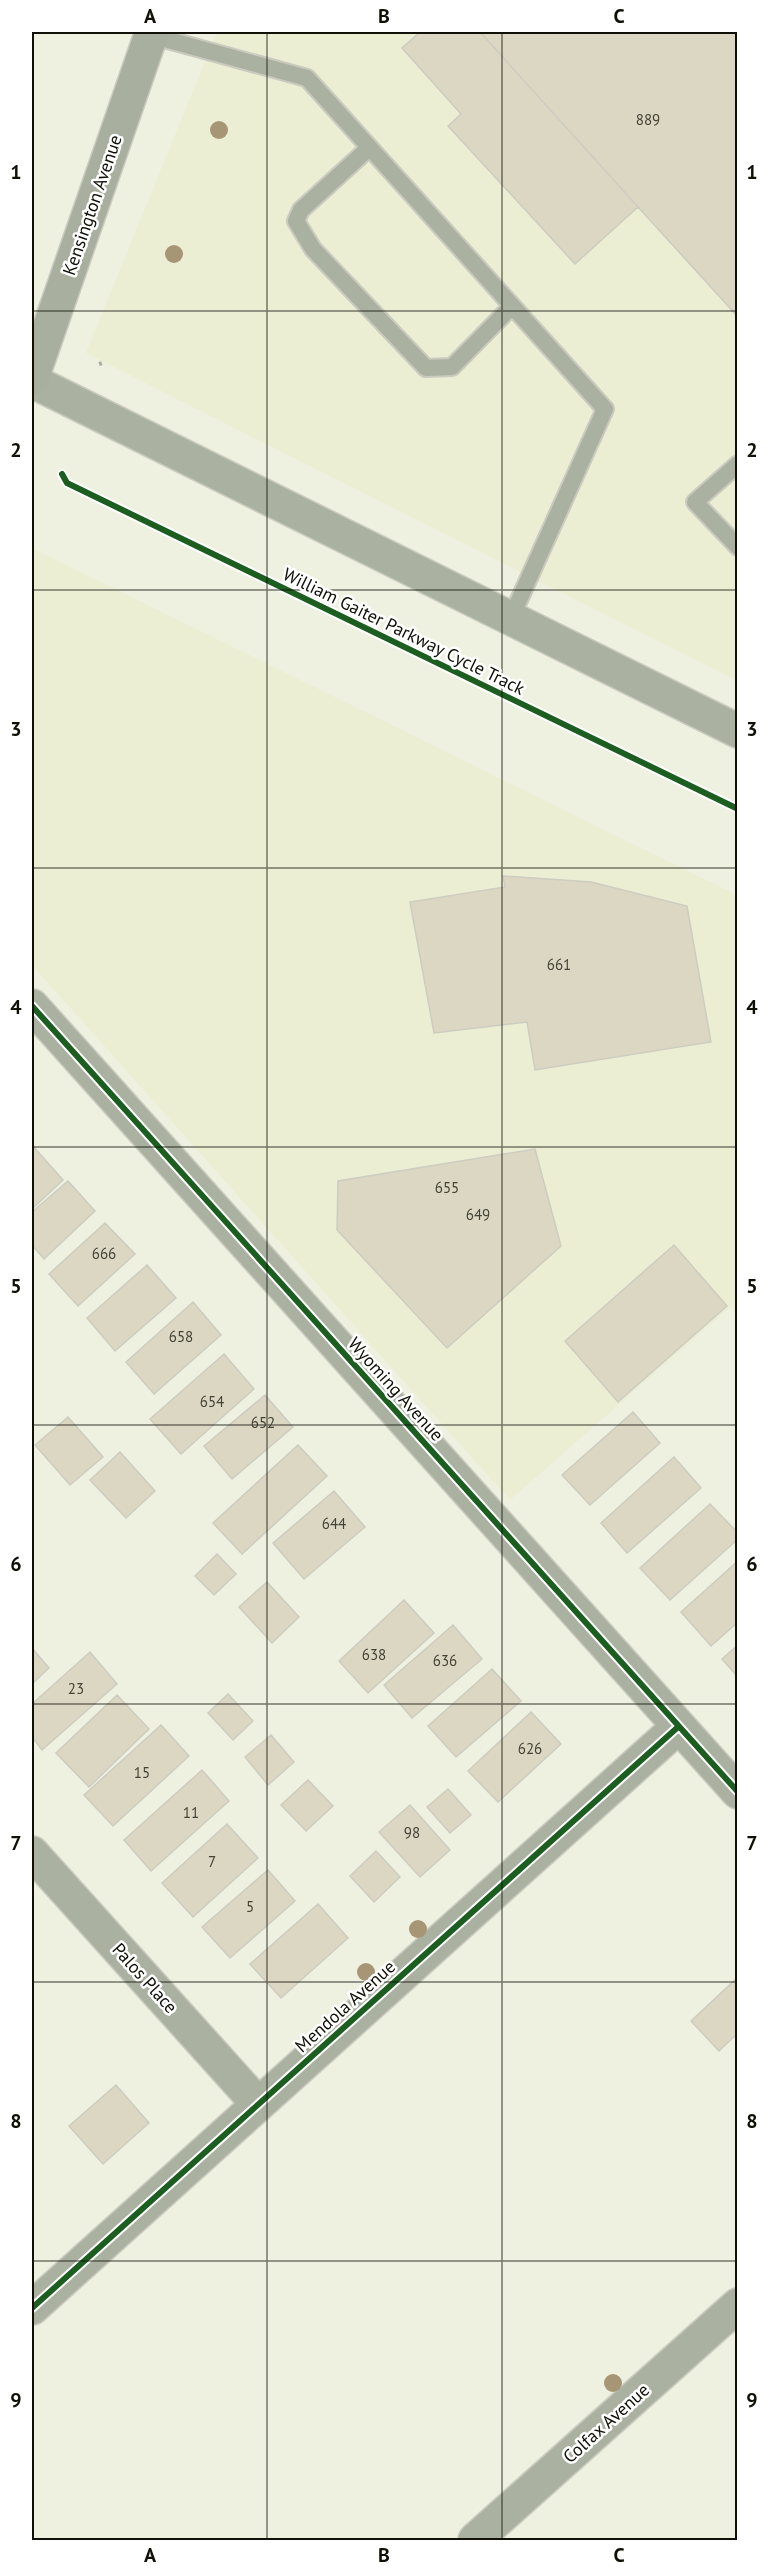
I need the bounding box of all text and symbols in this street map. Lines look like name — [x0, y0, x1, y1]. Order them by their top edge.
text: A — [144, 3, 157, 29]
text: B — [378, 3, 390, 29]
text: C — [613, 3, 625, 29]
house number: 889 — [636, 110, 660, 129]
street label: Kensington Avenue — [57, 132, 127, 278]
text: 1 — [10, 159, 22, 185]
text: 1 — [746, 159, 758, 185]
text: 2 — [10, 437, 22, 463]
text: 2 — [746, 437, 758, 463]
street label: William Gaiter Parkway Cycle Track — [279, 562, 529, 700]
text: 3 — [10, 716, 22, 742]
text: 3 — [746, 716, 758, 742]
house number: 661 — [547, 955, 571, 974]
text: 4 — [10, 994, 22, 1020]
text: 4 — [746, 994, 758, 1020]
house number: 655 — [435, 1178, 459, 1197]
house number: 649 — [466, 1205, 490, 1224]
house number: 666 — [92, 1244, 116, 1263]
text: 5 — [10, 1273, 22, 1299]
text: 5 — [746, 1273, 758, 1299]
house number: 658 — [169, 1327, 193, 1346]
street label: Wyoming Avenue — [343, 1332, 449, 1446]
house number: 654 — [200, 1392, 224, 1411]
house number: 652 — [251, 1413, 275, 1432]
house number: 644 — [322, 1514, 346, 1533]
text: 6 — [10, 1551, 22, 1577]
text: 6 — [746, 1551, 758, 1577]
house number: 638 — [362, 1645, 386, 1664]
house number: 636 — [433, 1651, 457, 1670]
house number: 23 — [68, 1679, 84, 1698]
house number: 626 — [518, 1739, 542, 1758]
house number: 15 — [134, 1763, 150, 1782]
house number: 11 — [183, 1803, 199, 1822]
house number: 98 — [404, 1823, 420, 1842]
text: 7 — [10, 1830, 22, 1856]
text: 7 — [746, 1830, 758, 1856]
house number: 7 — [208, 1852, 216, 1871]
house number: 5 — [246, 1897, 254, 1916]
street label: Palos Place — [107, 1938, 183, 2018]
street label: Mendola Avenue — [290, 1955, 400, 2057]
text: 8 — [10, 2108, 22, 2134]
text: 8 — [746, 2108, 758, 2134]
street label: Colfax Avenue — [558, 2378, 654, 2468]
text: 9 — [10, 2387, 22, 2413]
text: 9 — [746, 2387, 758, 2413]
text: A — [144, 2542, 157, 2568]
text: B — [378, 2542, 390, 2568]
text: C — [613, 2542, 625, 2568]

